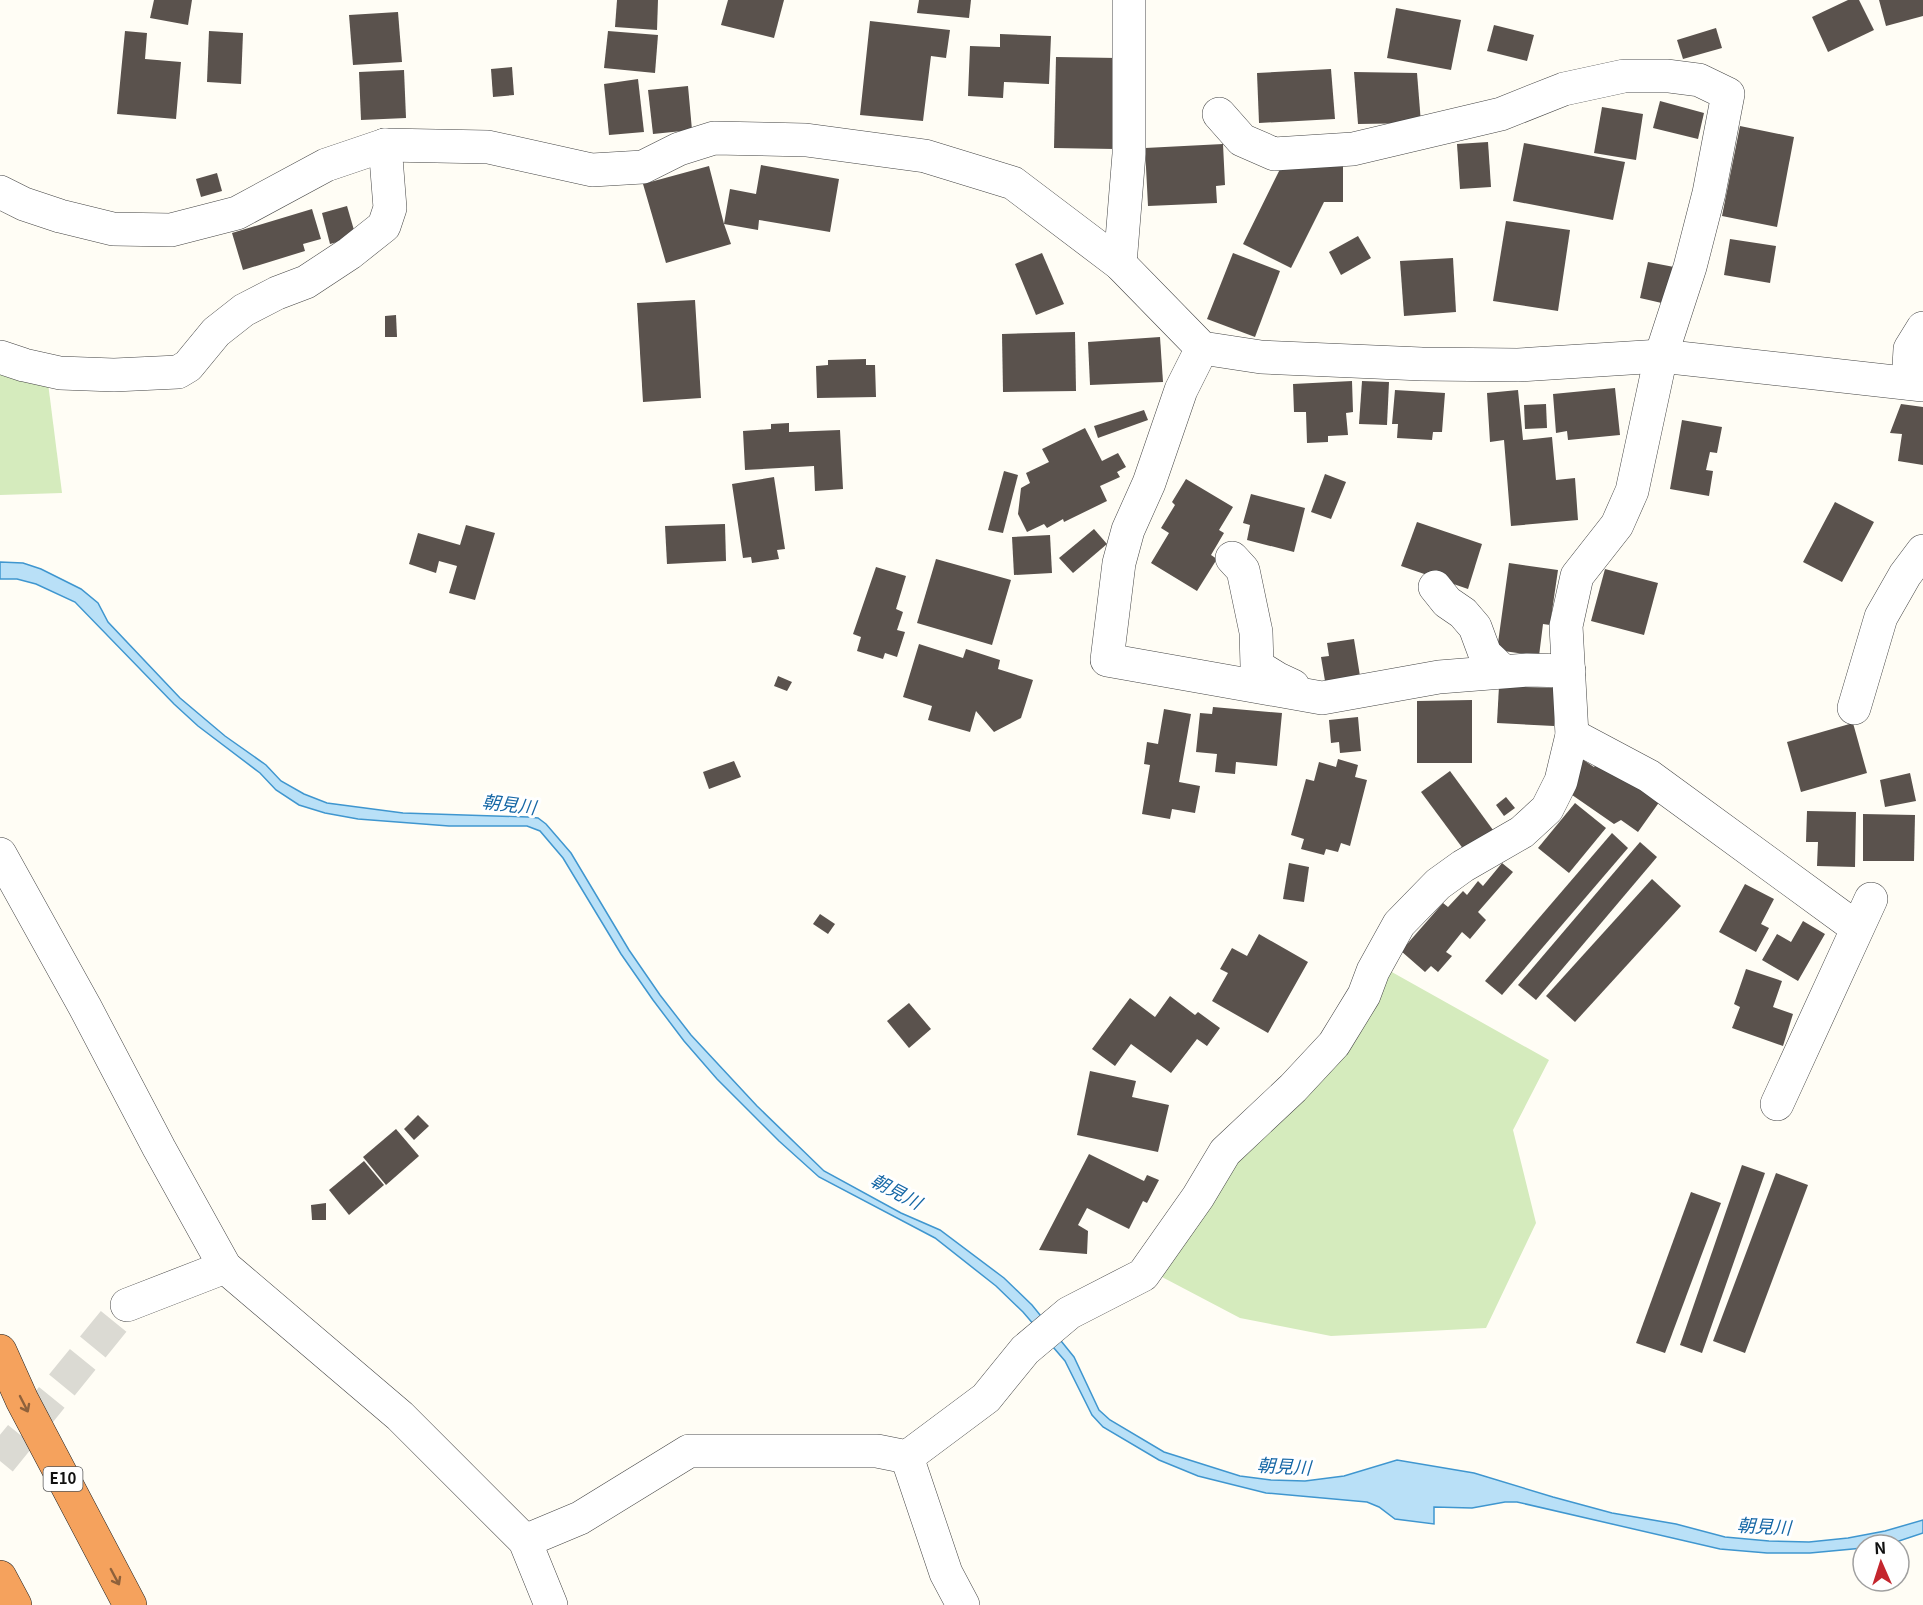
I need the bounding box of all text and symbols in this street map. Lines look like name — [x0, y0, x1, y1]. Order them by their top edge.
water label: 朝見川 — [481, 787, 540, 819]
water label: 朝見川 — [867, 1166, 929, 1215]
one-way arrow — [18, 1395, 30, 1412]
water label: 朝見川 — [1256, 1451, 1314, 1480]
road number: E10 — [44, 1467, 82, 1491]
water label: 朝見川 — [1736, 1511, 1794, 1540]
north arrow — [1851, 1533, 1911, 1593]
text: N — [1874, 1535, 1887, 1559]
one-way arrow — [110, 1567, 121, 1585]

